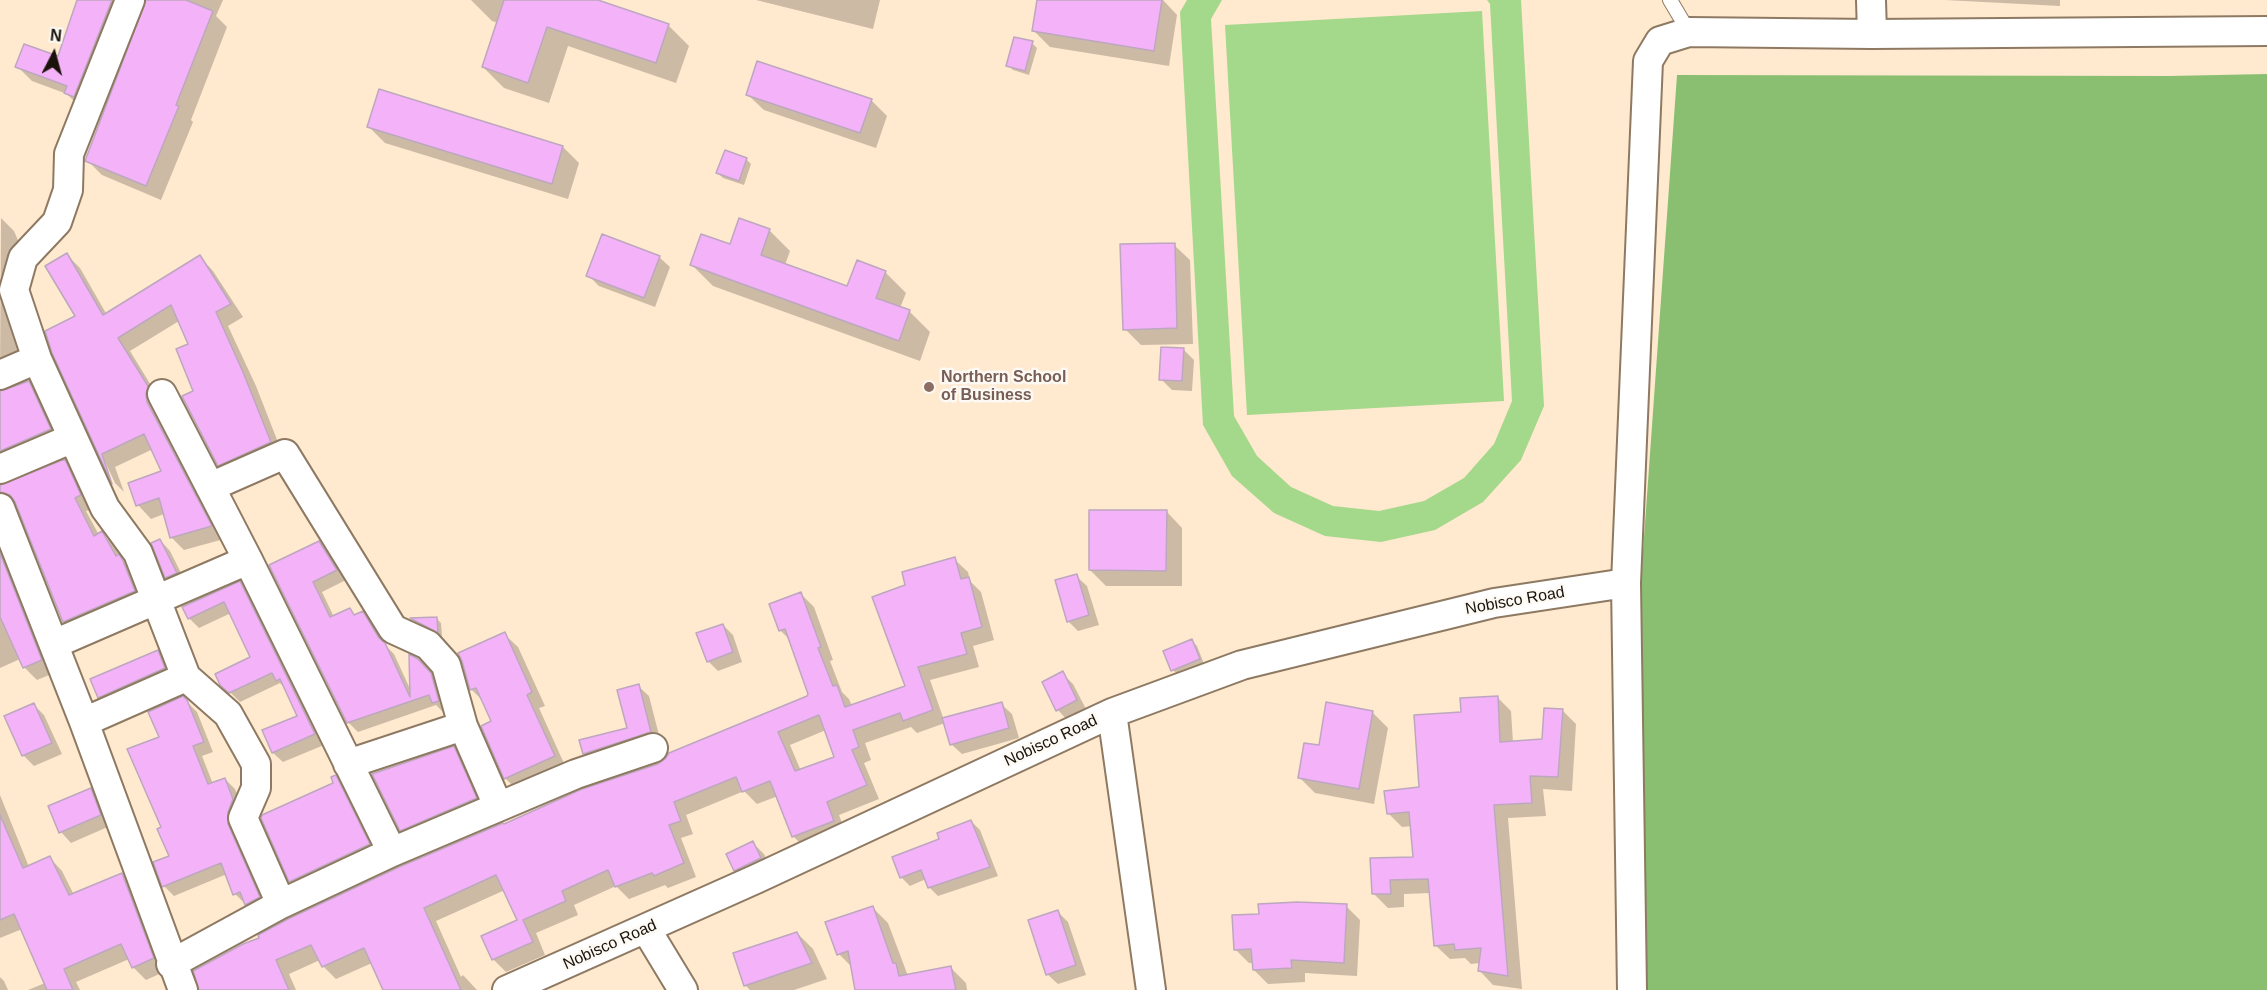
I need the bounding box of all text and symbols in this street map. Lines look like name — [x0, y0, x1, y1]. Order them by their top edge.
north arrow — [24, 24, 84, 84]
text: N — [49, 27, 63, 45]
place label: Northern School of Business — [941, 368, 1066, 406]
marker: Northern School of Business — [922, 380, 936, 394]
street label: Nobisco Road — [1464, 583, 1566, 619]
street label: Nobisco Road — [1001, 711, 1101, 771]
street label: Nobisco Road — [560, 916, 660, 974]

